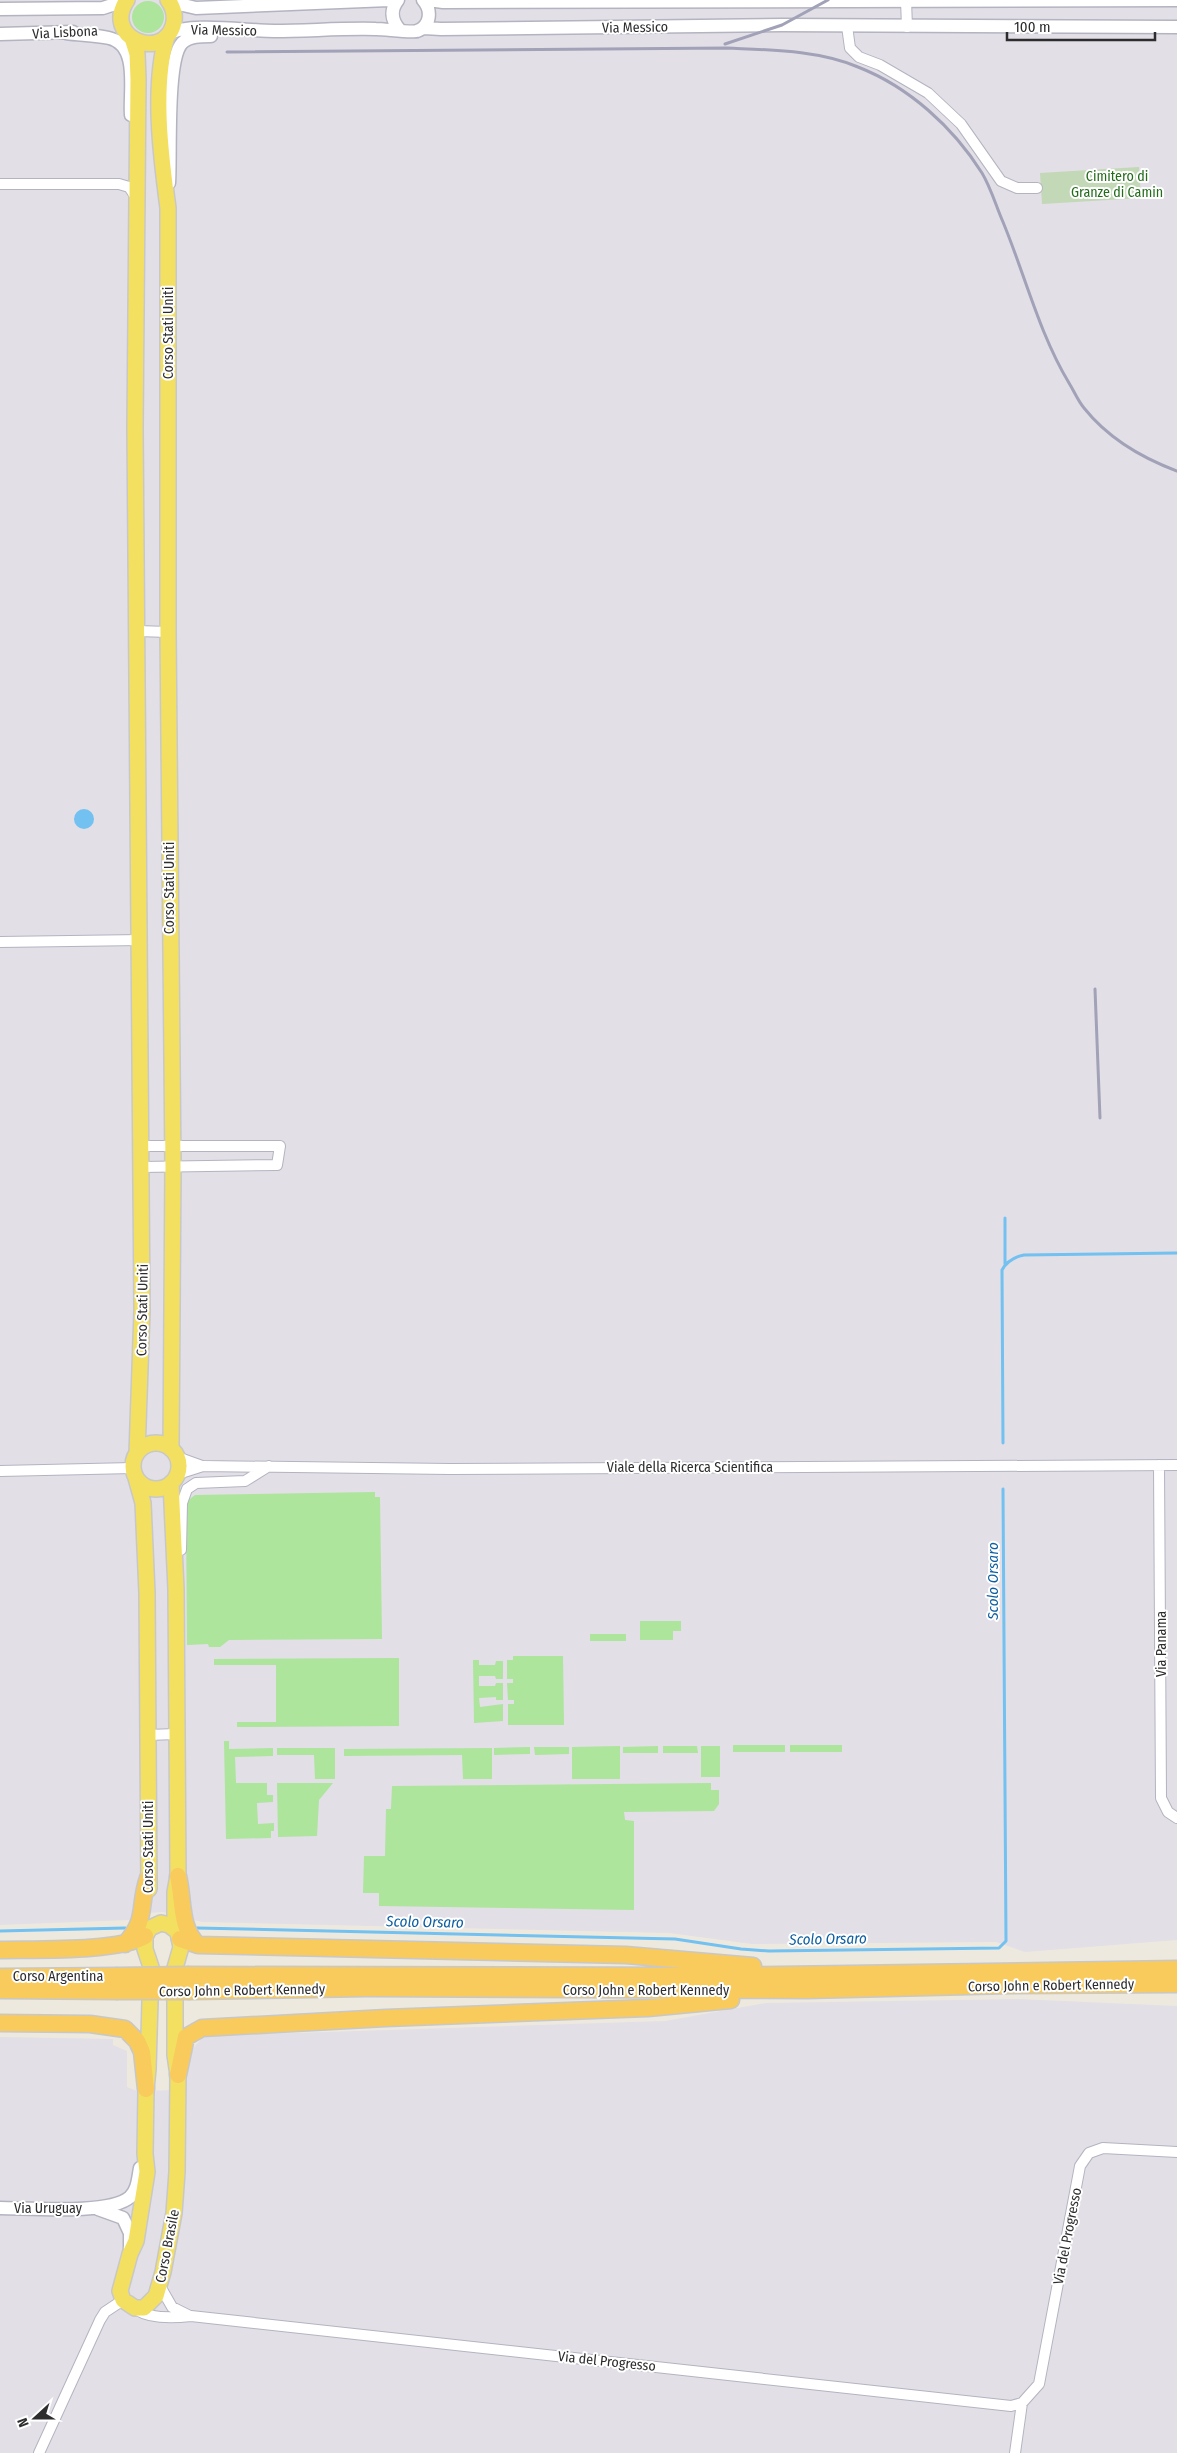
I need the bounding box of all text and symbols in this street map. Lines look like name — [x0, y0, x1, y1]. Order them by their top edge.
scale bar — [1007, 10, 1154, 42]
street label: Via Messico — [602, 18, 668, 37]
text: 100 m — [1014, 18, 1051, 36]
street label: Via Messico — [191, 21, 257, 40]
street label: Via Lisbona — [32, 22, 98, 43]
park label: Cimitero di Granze di Camin — [1071, 168, 1163, 201]
street label: Corso Stati Uniti — [160, 287, 177, 379]
street label: Corso Stati Uniti — [161, 842, 178, 934]
street label: Corso Stati Uniti — [133, 1264, 152, 1356]
street label: Viale della Ricerca Scientifica — [607, 1459, 773, 1476]
water label: Scolo Orsaro — [984, 1542, 1002, 1621]
street label: Via Panama — [1153, 1611, 1170, 1677]
street label: Corso Stati Uniti — [140, 1801, 157, 1893]
water label: Scolo Orsaro — [385, 1912, 464, 1932]
water label: Scolo Orsaro — [788, 1929, 867, 1949]
street label: Corso Argentina — [13, 1968, 103, 1985]
street label: Corso John e Robert Kennedy — [968, 1976, 1135, 1995]
street label: Corso John e Robert Kennedy — [159, 1981, 326, 2000]
street label: Corso John e Robert Kennedy — [563, 1982, 730, 1999]
street label: Via del Progresso — [1050, 2186, 1085, 2286]
street label: Via Uruguay — [14, 2200, 83, 2217]
street label: Corso Brasile — [152, 2208, 183, 2284]
street label: Via del Progresso — [557, 2348, 657, 2375]
north arrow — [10, 2393, 60, 2443]
text: N — [14, 2416, 33, 2429]

